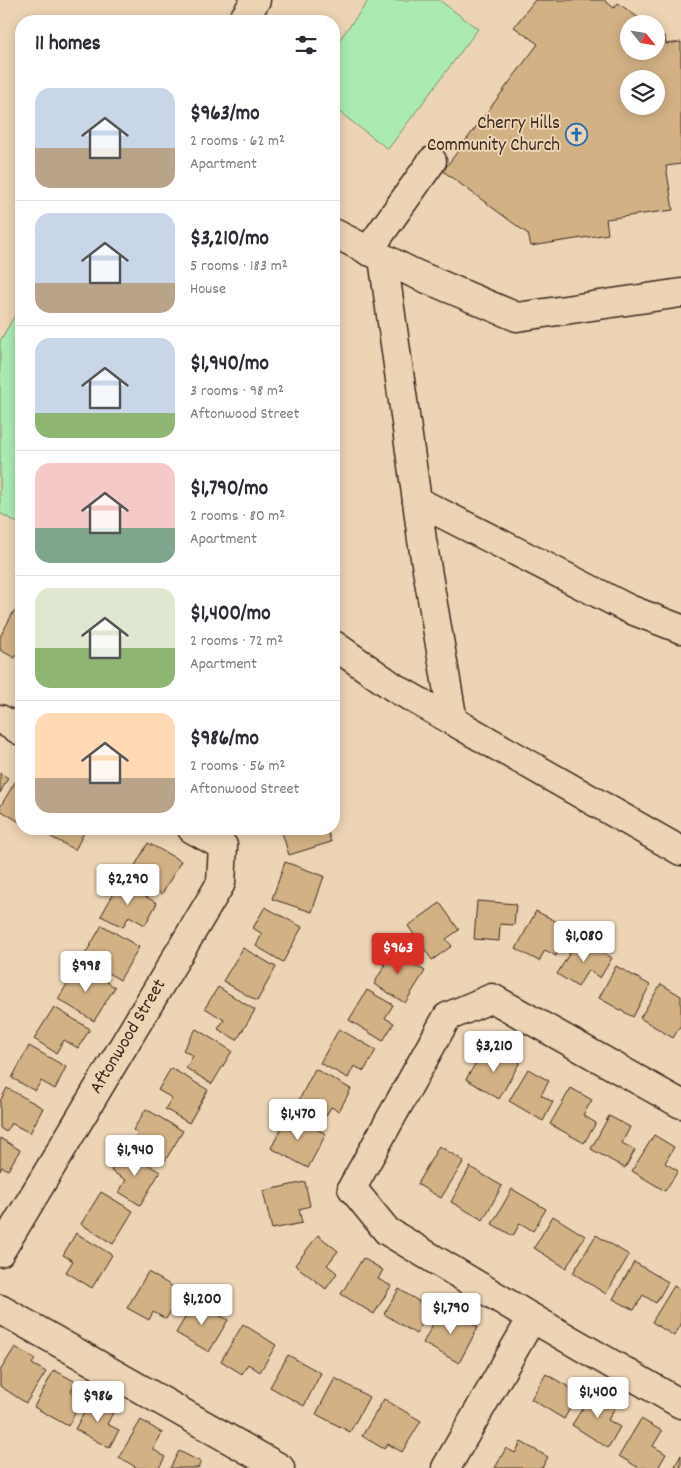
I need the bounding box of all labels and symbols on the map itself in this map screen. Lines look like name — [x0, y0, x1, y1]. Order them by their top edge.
north arrow — [620, 15, 665, 60]
place label: Cherry Hills Community Church — [427, 111, 560, 160]
church icon: Cherry Hills Community Church — [564, 123, 588, 147]
pin: $2,290 — [87, 864, 169, 906]
pin: $1,080 — [543, 920, 625, 963]
pin: $963 — [368, 932, 428, 975]
pin: $998 — [56, 950, 116, 993]
street label: Aftonwood Street — [84, 974, 174, 1100]
pin: $3,210 — [453, 1030, 535, 1073]
pin: $1,470 — [257, 1098, 339, 1141]
pin: $1,940 — [94, 1134, 176, 1177]
pin: $1,200 — [161, 1284, 243, 1326]
pin: $1,790 — [410, 1292, 492, 1335]
pin: $1,400 — [557, 1376, 639, 1419]
pin: $986 — [68, 1380, 128, 1423]

